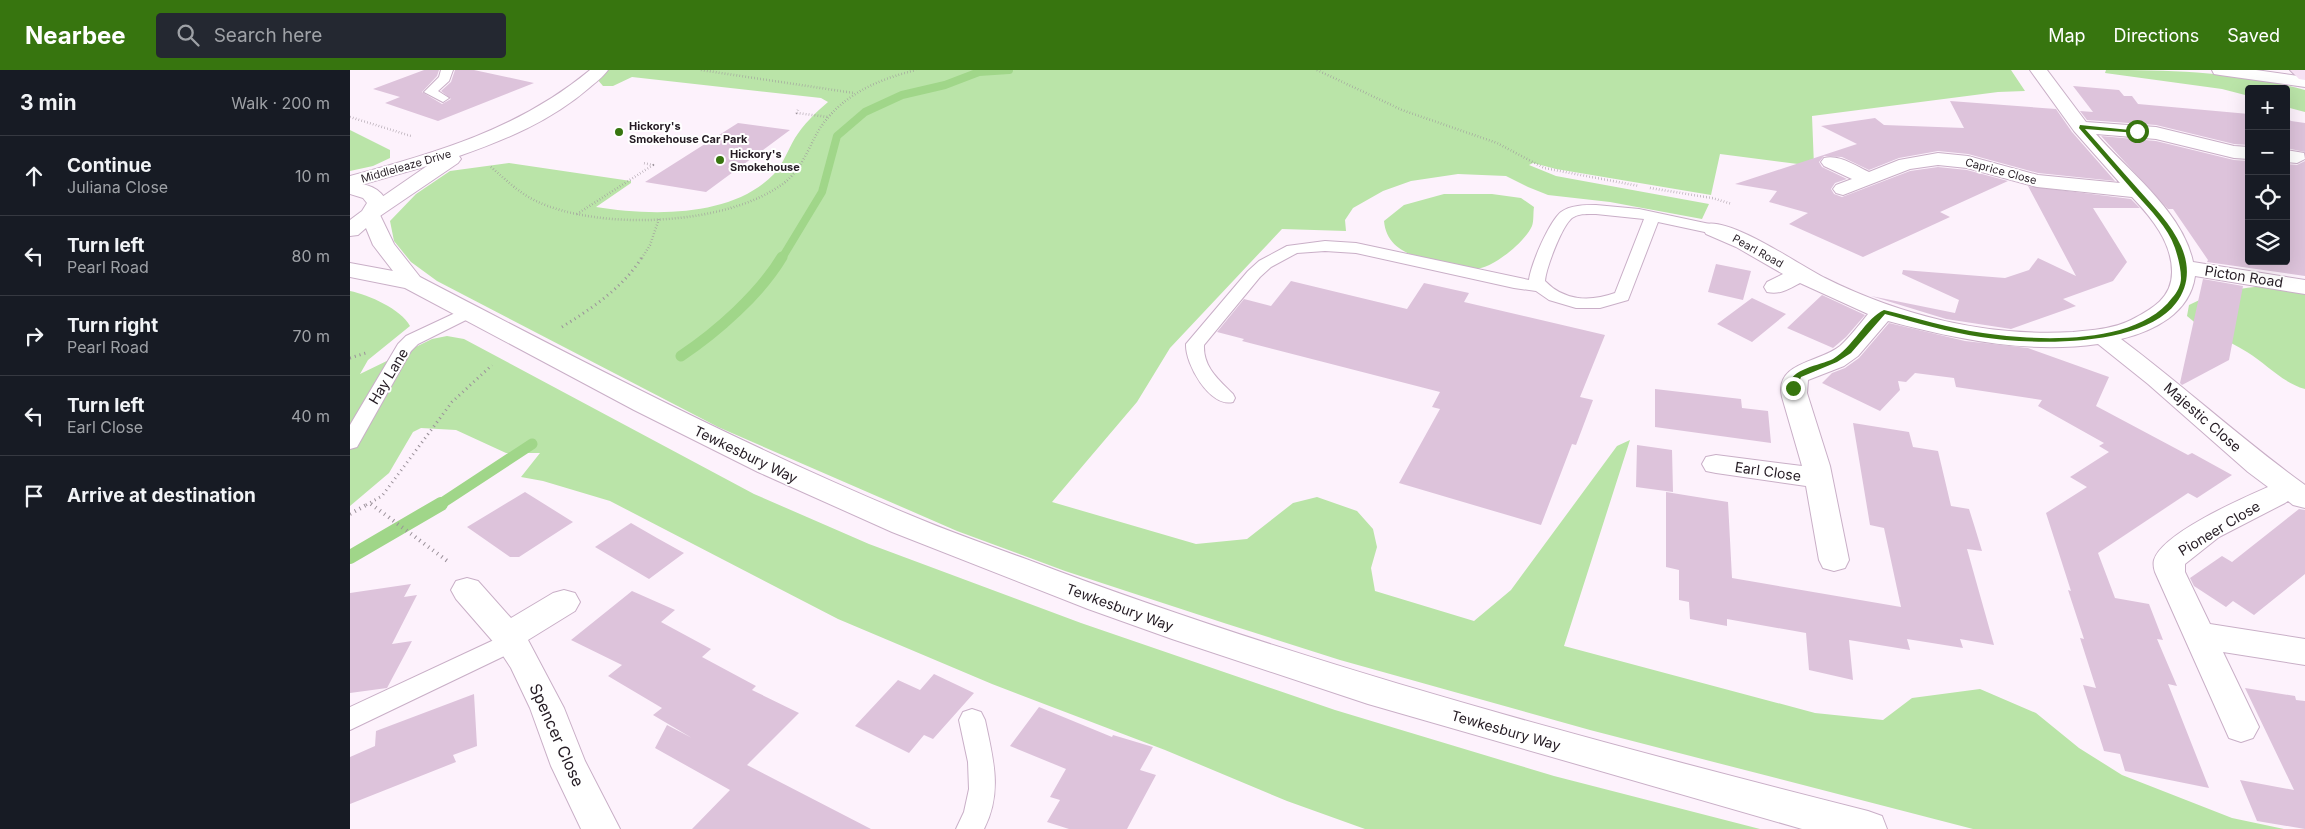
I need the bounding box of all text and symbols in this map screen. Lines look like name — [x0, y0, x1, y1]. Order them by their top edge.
search box — [156, 13, 506, 58]
text: Nearbee — [25, 21, 126, 50]
icon: search — [174, 21, 202, 49]
text: Search here — [214, 24, 322, 47]
text: Map — [2048, 25, 2086, 46]
text: Directions — [2114, 25, 2199, 46]
text: Saved — [2227, 25, 2280, 46]
map controls — [2245, 85, 2290, 265]
button: + — [2245, 85, 2290, 130]
text: 3 min — [20, 90, 76, 115]
text: Walk · 200 m — [231, 93, 330, 113]
place label: Hickory's Smokehouse Car Park — [629, 119, 748, 146]
route start — [2126, 120, 2149, 143]
marker: Hickory's Smokehouse Car Park — [613, 126, 625, 138]
button: − — [2245, 130, 2290, 175]
street label: Middleleaze Drive — [359, 146, 453, 186]
place label: Hickory's Smokehouse — [730, 147, 800, 174]
text: Continue — [67, 154, 152, 177]
marker: Hickory's Smokehouse — [714, 154, 726, 166]
street label: Caprice Close — [1964, 155, 2038, 187]
icon: ahead — [20, 162, 48, 190]
text: 10 m — [295, 166, 330, 186]
button: locate — [2245, 175, 2290, 220]
text: Juliana Close — [67, 177, 168, 197]
button: layers — [2245, 220, 2290, 265]
street label: Pearl Road — [1730, 231, 1786, 271]
text: Turn left — [67, 234, 145, 257]
icon: left — [20, 242, 48, 270]
text: 80 m — [291, 246, 330, 266]
text: Pearl Road — [67, 257, 149, 277]
street label: Picton Road — [2204, 261, 2284, 291]
text: Turn right — [67, 314, 158, 337]
icon: right — [20, 322, 48, 350]
text: 70 m — [293, 326, 330, 346]
text: Pearl Road — [67, 337, 149, 357]
street label: Hay Lane — [365, 345, 411, 407]
route end — [1782, 377, 1805, 400]
street label: Majestic Close — [2161, 379, 2245, 455]
text: Turn left — [67, 394, 145, 417]
icon: left — [20, 402, 48, 430]
text: 40 m — [291, 406, 330, 426]
text: Earl Close — [67, 417, 143, 437]
street label: Tewkesbury Way — [691, 422, 801, 486]
street label: Earl Close — [1734, 458, 1802, 484]
icon: arrive — [20, 482, 48, 510]
text: Arrive at destination — [67, 484, 256, 507]
street label: Pioneer Close — [2175, 497, 2263, 559]
street label: Tewkesbury Way — [1064, 580, 1176, 634]
street label: Spencer Close — [525, 680, 589, 790]
street label: Tewkesbury Way — [1449, 706, 1563, 754]

